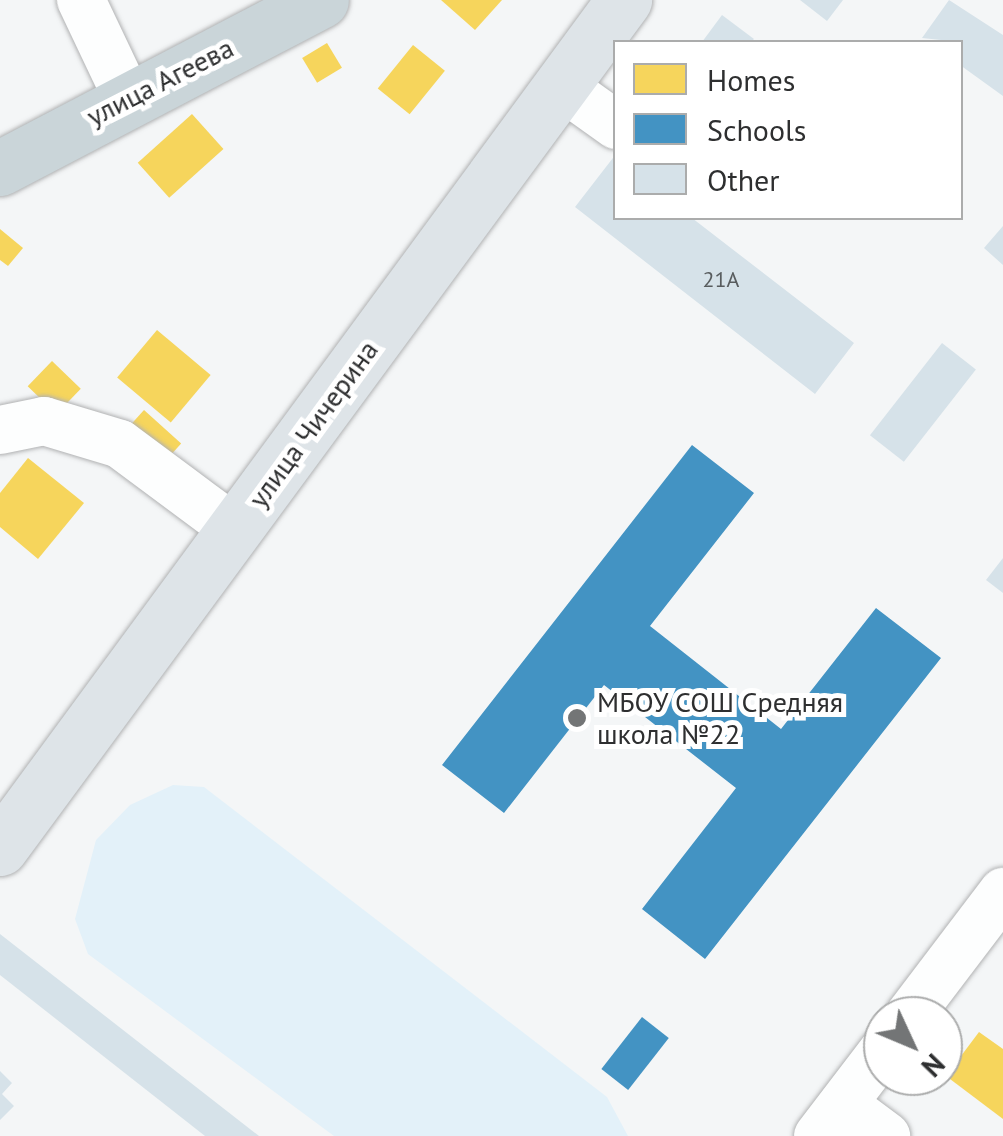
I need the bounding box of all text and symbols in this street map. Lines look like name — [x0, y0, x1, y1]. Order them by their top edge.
street label: улица Агеева — [81, 30, 239, 134]
legend — [613, 40, 963, 220]
text: Homes — [707, 60, 795, 99]
text: Schools — [707, 110, 806, 149]
text: Other — [707, 160, 780, 199]
house number: 21А — [703, 267, 739, 293]
street label: улица Чичерина — [241, 334, 385, 514]
place label: МБОУ СОШ Средняя школа №22 — [597, 685, 844, 751]
marker: МБОУ СОШ Средняя школа №22 — [566, 707, 588, 729]
north arrow — [863, 996, 963, 1096]
text: N — [914, 1046, 953, 1085]

